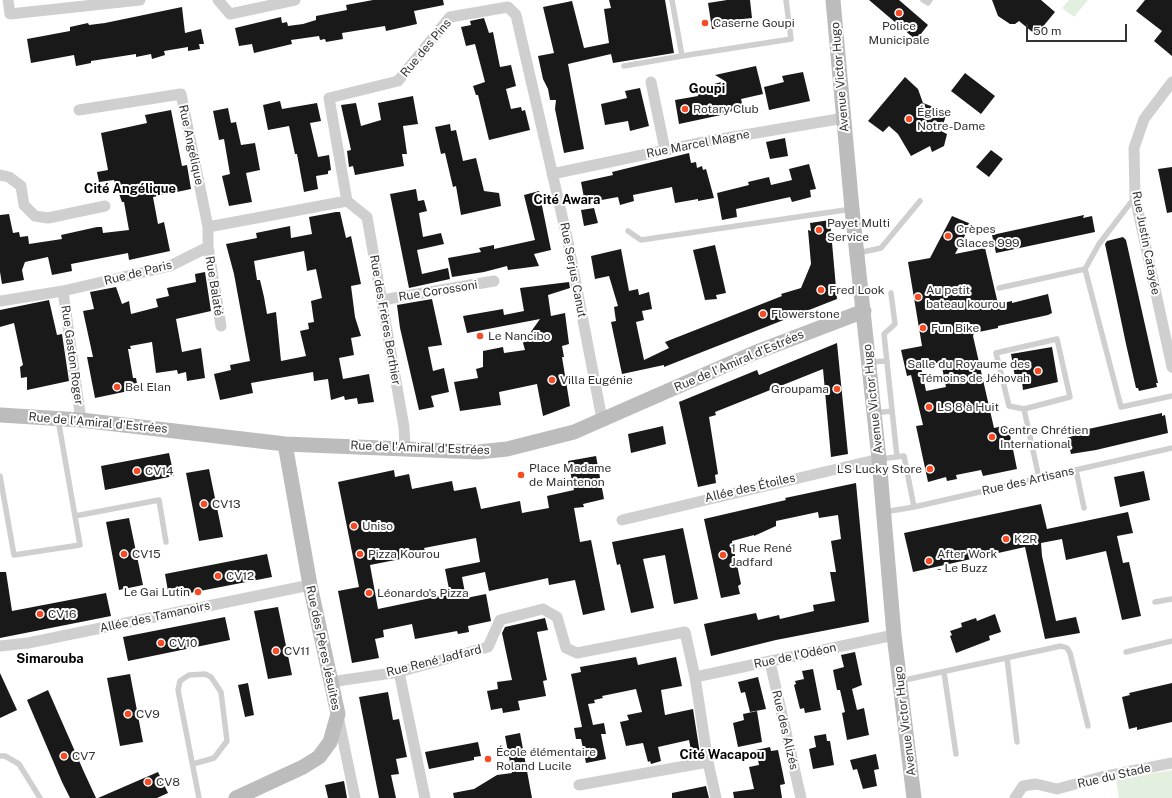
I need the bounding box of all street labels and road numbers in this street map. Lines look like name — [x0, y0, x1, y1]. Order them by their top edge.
street label: Rue des Pins — [398, 16, 454, 80]
street label: Avenue Victor Hugo — [828, 21, 852, 133]
street label: Rue Angélique — [175, 104, 207, 186]
street label: Rue Marcel Magne — [645, 127, 751, 161]
street label: Rue Justin Catayée — [1129, 190, 1163, 296]
street label: Rue Serjus Canut — [557, 221, 589, 319]
street label: Rue des Frères Berthier — [366, 254, 404, 386]
street label: Rue Balaté — [202, 255, 226, 317]
street label: Rue de Paris — [103, 258, 173, 288]
street label: Rue Corossoni — [397, 278, 479, 304]
street label: Rue Gaston Roger — [58, 304, 86, 406]
street label: Rue de l'Amiral d'Estrées — [672, 327, 806, 395]
street label: Avenue Victor Hugo — [860, 343, 886, 455]
street label: Rue de l'Amiral d'Estrées — [28, 410, 168, 436]
street label: Rue de l'Amiral d'Estrées — [350, 438, 490, 458]
street label: Rue des Artisans — [981, 463, 1075, 499]
street label: Allée des Étoiles — [703, 471, 797, 505]
street label: Rue des Pères Jésuites — [303, 584, 343, 712]
street label: Allée des Tamanoirs — [99, 598, 211, 636]
street label: Rue de l'Odéon — [752, 640, 838, 672]
street label: Rue René Jadfard — [385, 642, 483, 680]
street label: Avenue Victor Hugo — [891, 665, 919, 777]
street label: Rue des Alizés — [769, 689, 801, 771]
street label: Rue du Stade — [1076, 761, 1152, 791]

